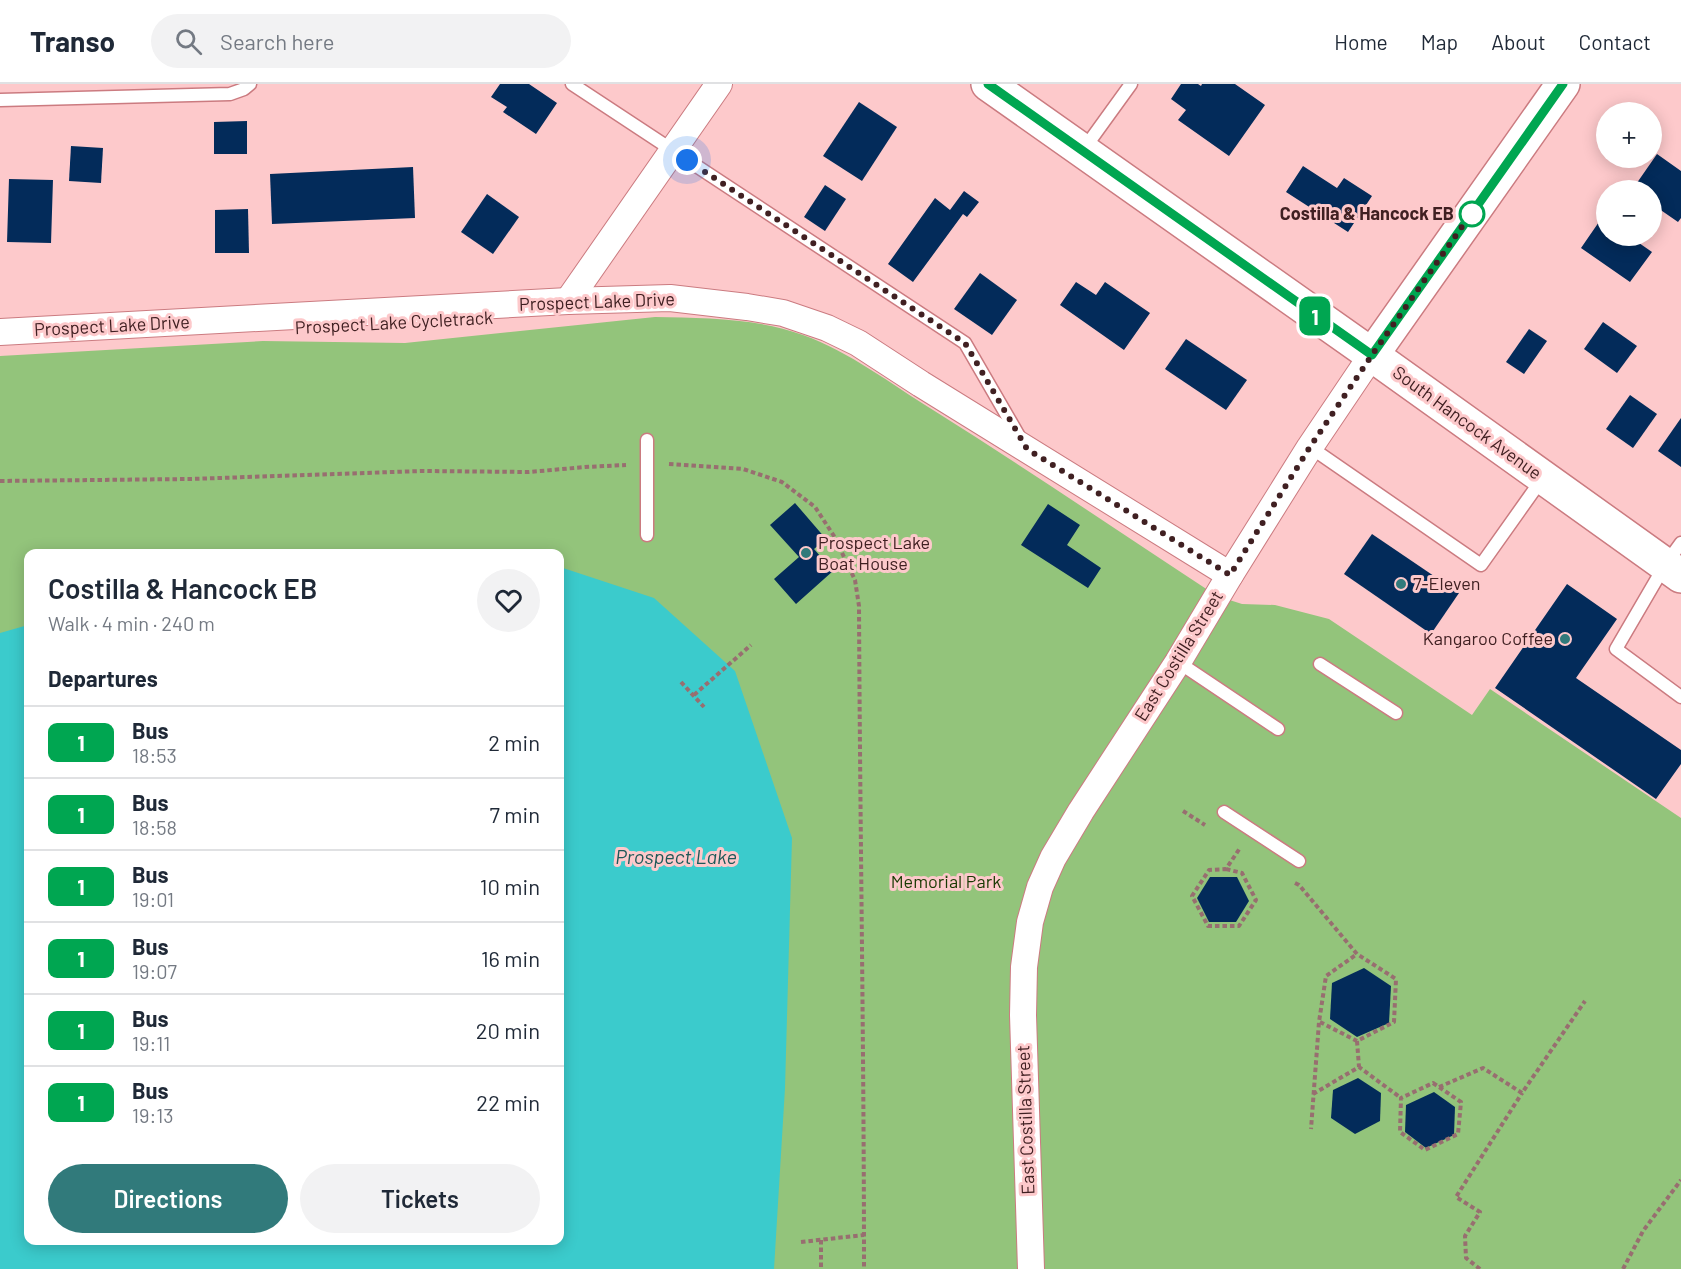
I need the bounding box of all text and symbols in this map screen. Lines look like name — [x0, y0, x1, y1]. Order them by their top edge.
search box — [151, 14, 571, 68]
text: Transo — [30, 24, 115, 58]
icon: search — [172, 25, 205, 58]
text: Search here — [220, 28, 334, 54]
text: Home — [1334, 29, 1388, 54]
text: Map — [1421, 29, 1458, 54]
text: About — [1491, 29, 1546, 54]
text: Contact — [1579, 29, 1651, 54]
map controls — [1596, 102, 1662, 246]
button: + — [1596, 102, 1662, 168]
your location — [672, 145, 702, 175]
button: − — [1596, 180, 1662, 246]
marker: Costilla & Hancock EB — [1459, 201, 1485, 227]
place label: Costilla & Hancock EB — [1280, 202, 1454, 224]
street label: Prospect Lake Drive — [519, 287, 675, 315]
line badge: 1 — [1296, 296, 1334, 336]
text: 1 — [1311, 304, 1319, 329]
street label: Prospect Lake Cycletrack — [294, 306, 494, 338]
street label: Prospect Lake Drive — [34, 310, 190, 340]
street label: South Hancock Avenue — [1389, 361, 1546, 484]
place label: Prospect Lake Boat House — [818, 531, 930, 574]
marker: Prospect Lake Boat House — [799, 546, 813, 560]
button: heart — [477, 569, 540, 632]
text: Costilla & Hancock EB — [48, 571, 317, 605]
place label: 7-Eleven — [1413, 572, 1481, 594]
marker: 7-Eleven — [1394, 577, 1408, 591]
street label: East Costilla Street — [1129, 586, 1227, 725]
text: Walk · 4 min · 240 m — [48, 611, 215, 635]
place label: Kangaroo Coffee — [1423, 627, 1553, 649]
marker: Kangaroo Coffee — [1558, 632, 1572, 646]
text: Departures — [48, 665, 158, 691]
text: Bus — [132, 717, 169, 743]
text: 2 min — [488, 729, 540, 755]
text: 1 — [77, 730, 85, 755]
text: 18:53 — [132, 743, 177, 767]
text: Bus — [132, 789, 169, 815]
text: 7 min — [490, 801, 540, 827]
text: 1 — [77, 802, 85, 827]
text: 18:58 — [132, 815, 177, 839]
water label: Prospect Lake — [615, 844, 737, 868]
text: Bus — [132, 861, 169, 887]
park label: Memorial Park — [891, 870, 1001, 892]
text: 10 min — [480, 873, 540, 899]
text: 1 — [77, 874, 85, 899]
text: 19:01 — [132, 887, 174, 911]
text: Bus — [132, 933, 169, 959]
text: 16 min — [481, 945, 540, 971]
text: 1 — [77, 946, 85, 971]
text: 19:07 — [132, 959, 177, 983]
text: Bus — [132, 1005, 169, 1031]
text: 20 min — [476, 1017, 540, 1043]
text: 1 — [77, 1018, 85, 1043]
text: 19:11 — [132, 1031, 170, 1055]
street label: East Costilla Street — [1011, 1045, 1039, 1195]
text: Bus — [132, 1077, 169, 1103]
text: 22 min — [476, 1089, 540, 1115]
text: 1 — [77, 1090, 85, 1115]
text: 19:13 — [132, 1103, 174, 1127]
button: Directions — [48, 1164, 288, 1233]
button: Tickets — [300, 1164, 540, 1233]

